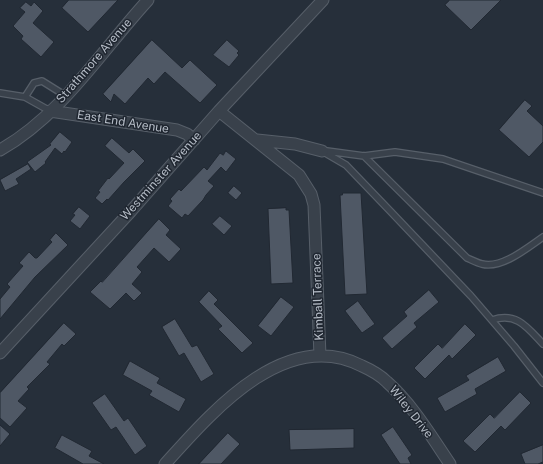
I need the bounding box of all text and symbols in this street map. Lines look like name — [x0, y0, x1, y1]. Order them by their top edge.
street label: Strathmore Avenue — [53, 16, 135, 106]
street label: East End Avenue — [76, 108, 170, 136]
street label: Westminster Avenue — [117, 129, 205, 223]
street label: Kimball Terrace — [309, 253, 327, 341]
street label: Wiley Drive — [386, 383, 436, 441]

